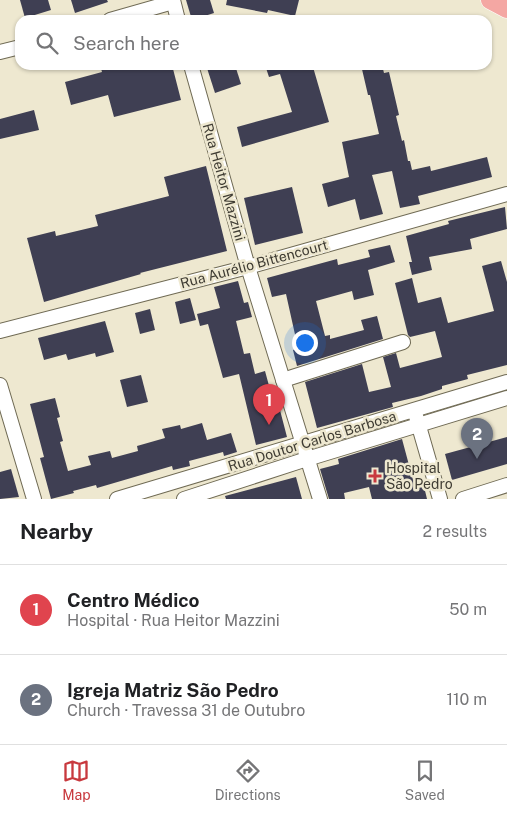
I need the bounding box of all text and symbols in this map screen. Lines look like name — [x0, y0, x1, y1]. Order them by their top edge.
search box — [15, 15, 492, 70]
icon: search — [33, 29, 61, 57]
text: Search here — [73, 32, 180, 54]
street label: Rua Heitor Mazzini — [200, 121, 248, 243]
street label: Rua Aurélio Bittencourt — [178, 237, 330, 291]
your location — [292, 330, 318, 356]
pin: 1 — [253, 384, 285, 425]
street label: Rua Doutor Carlos Barbosa — [226, 408, 398, 474]
pin: 2 — [461, 418, 493, 459]
place label: Hospital São Pedro — [386, 460, 453, 492]
marker: Hospital São Pedro — [368, 469, 382, 483]
text: Nearby — [20, 519, 93, 544]
text: 2 results — [422, 522, 487, 541]
text: Centro Médico — [67, 589, 200, 611]
text: 1 — [33, 600, 39, 619]
text: 50 m — [449, 600, 487, 619]
text: Hospital · Rua Heitor Mazzini — [67, 611, 280, 630]
text: Igreja Matriz São Pedro — [67, 679, 279, 701]
text: 2 — [31, 690, 41, 709]
text: 110 m — [446, 690, 487, 709]
text: Church · Travessa 31 de Outubro — [67, 701, 305, 720]
tab: Map — [62, 757, 91, 803]
tab: Directions — [215, 757, 281, 803]
tab: Saved — [405, 757, 445, 803]

